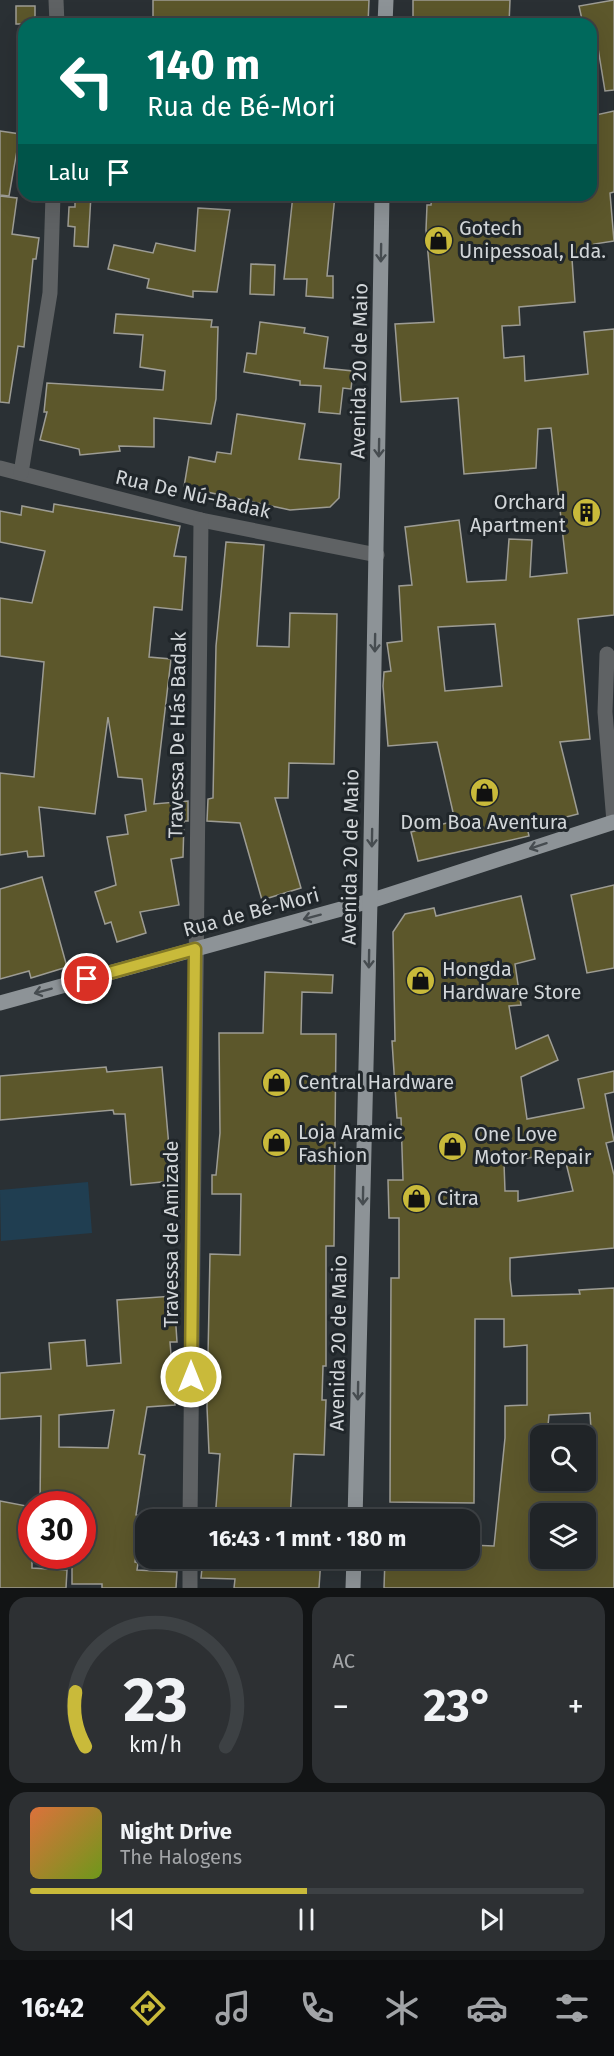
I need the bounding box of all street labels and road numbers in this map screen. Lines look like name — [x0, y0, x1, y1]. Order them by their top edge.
street label: Avenida 20 de Maio — [345, 283, 373, 459]
street label: Rua De Nú-Badak — [113, 464, 274, 524]
street label: Travessa De Hás Badak — [163, 631, 191, 838]
street label: Avenida 20 de Maio — [336, 769, 364, 945]
street label: Rua de Bé-Mori — [180, 882, 322, 942]
street label: Travessa de Amizade — [159, 1140, 183, 1328]
street label: Avenida 20 de Maio — [324, 1255, 352, 1431]

